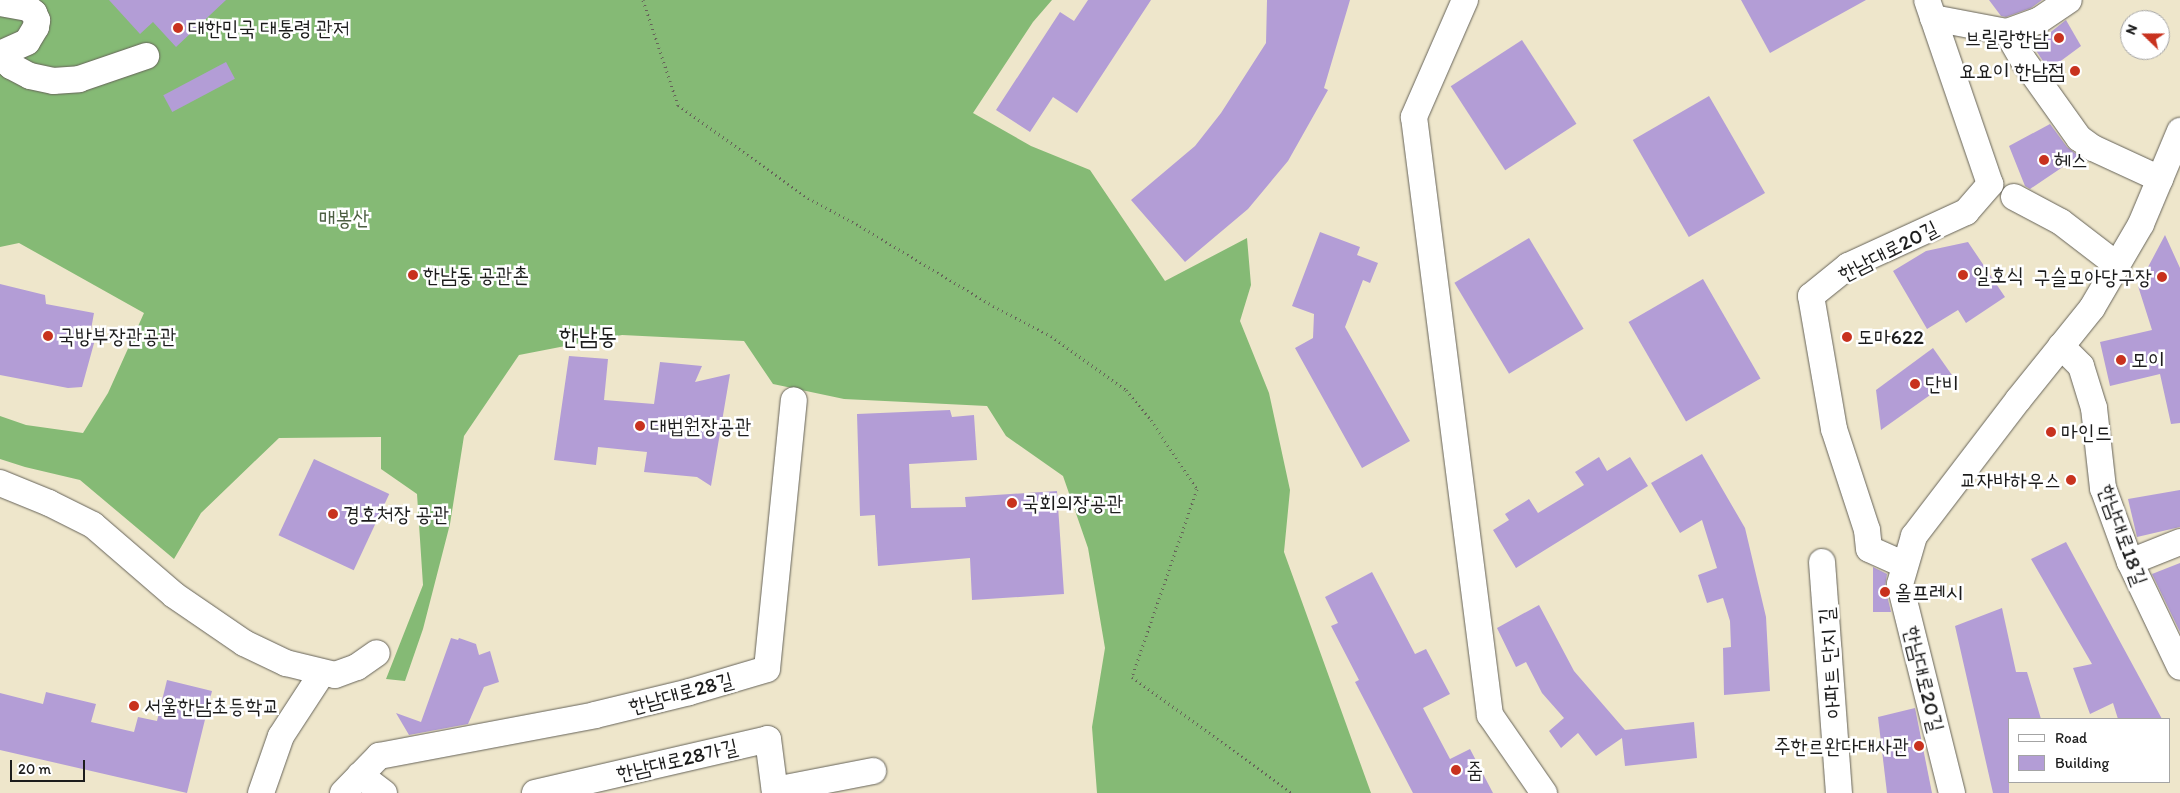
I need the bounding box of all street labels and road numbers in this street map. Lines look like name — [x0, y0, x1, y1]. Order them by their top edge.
street label: 한남대로20길 — [1834, 215, 1942, 287]
street label: 한남대로18길 — [2093, 481, 2153, 589]
street label: 아파트 단지 길 — [1814, 607, 1846, 719]
street label: 한남대로20길 — [1899, 623, 1949, 735]
street label: 한남대로28길 — [626, 667, 736, 719]
street label: 한남대로28가길 — [614, 734, 740, 786]

